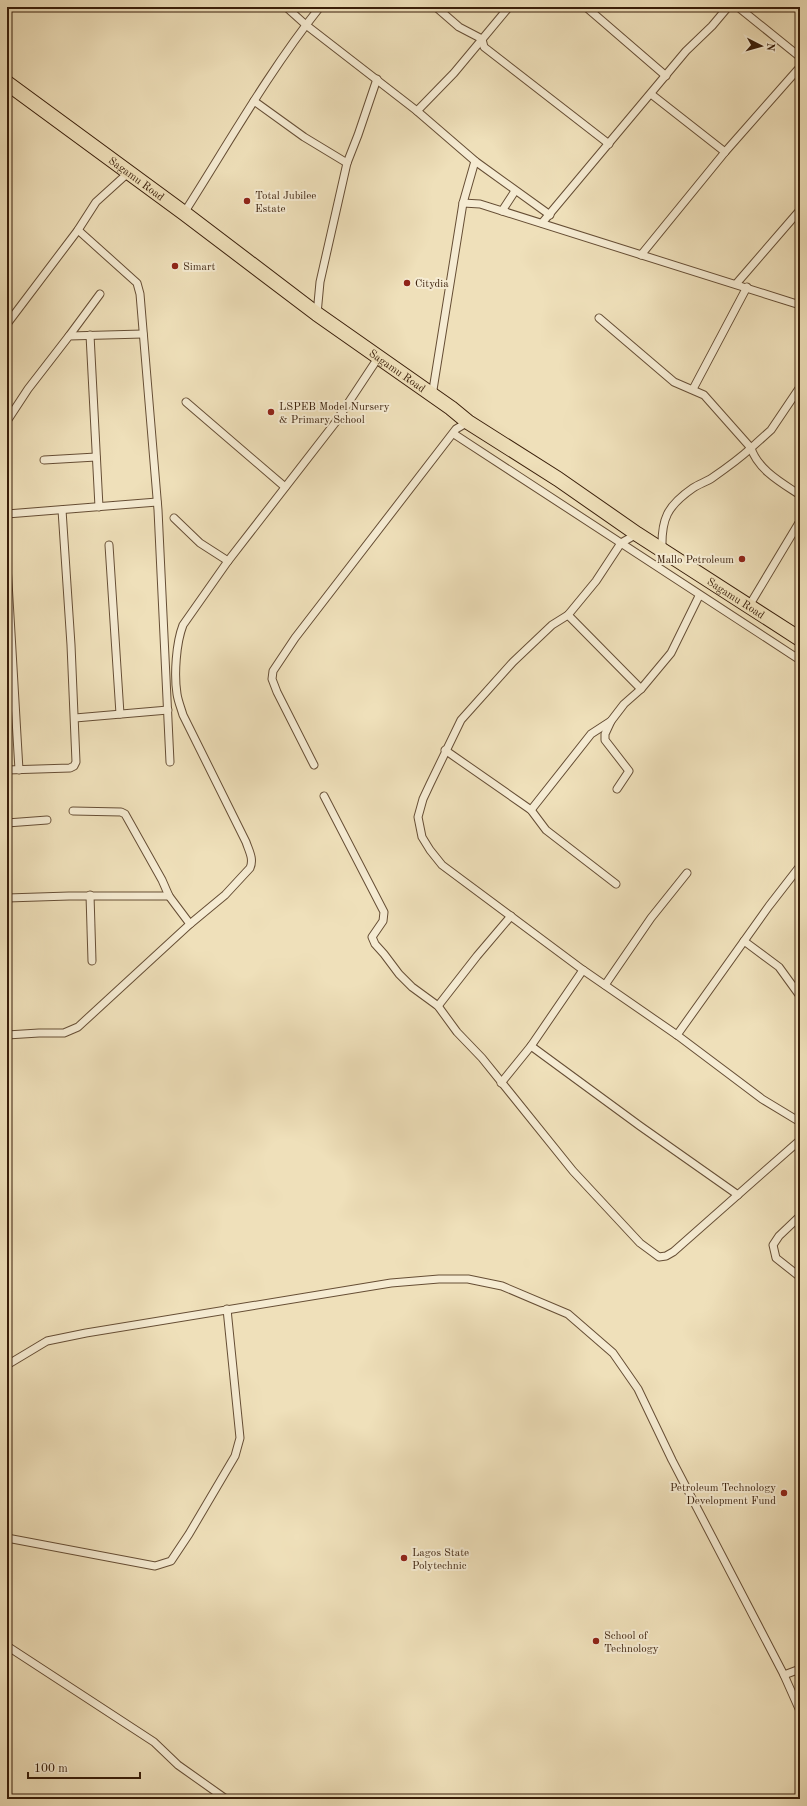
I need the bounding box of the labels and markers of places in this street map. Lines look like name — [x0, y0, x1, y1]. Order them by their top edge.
place label: Total Jubilee Estate — [255, 191, 316, 215]
marker: Total Jubilee Estate — [242, 196, 252, 206]
marker: Simart — [170, 261, 180, 271]
place label: Simart — [183, 262, 215, 273]
marker: Citydia — [402, 278, 412, 288]
place label: Citydia — [415, 279, 449, 290]
place label: LSPEB Model Nursery & Primary School — [279, 402, 390, 426]
marker: LSPEB Model Nursery & Primary School — [266, 407, 276, 417]
marker: Mallo Petroleum — [737, 554, 747, 564]
place label: Mallo Petroleum — [656, 555, 734, 566]
place label: Petroleum Technology Development Fund — [670, 1483, 776, 1507]
marker: Petroleum Technology Development Fund — [779, 1488, 789, 1498]
place label: Lagos State Polytechnic — [412, 1548, 469, 1572]
marker: Lagos State Polytechnic — [399, 1553, 409, 1563]
place label: School of Technology — [604, 1631, 659, 1655]
marker: School of Technology — [591, 1636, 601, 1646]

